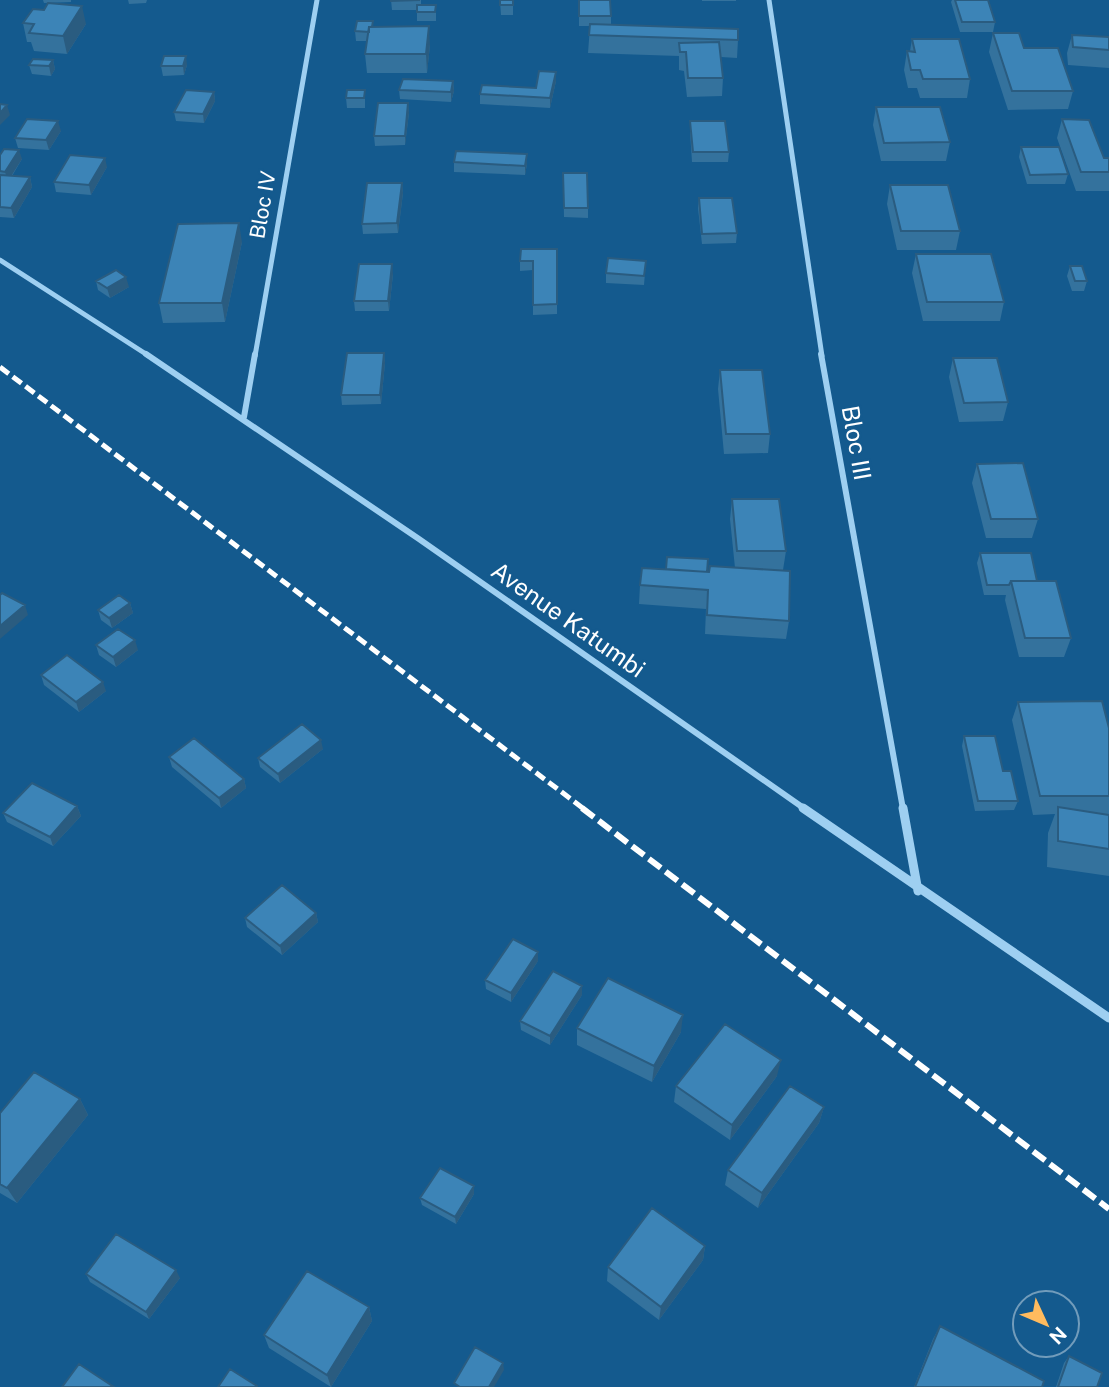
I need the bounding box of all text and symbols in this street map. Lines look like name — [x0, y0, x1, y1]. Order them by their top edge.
street label: Bloc IV — [244, 169, 281, 241]
street label: Bloc III — [837, 403, 877, 482]
street label: Avenue Katumbi — [486, 556, 651, 683]
north arrow — [1011, 1289, 1081, 1359]
text: N — [1045, 1323, 1071, 1349]

